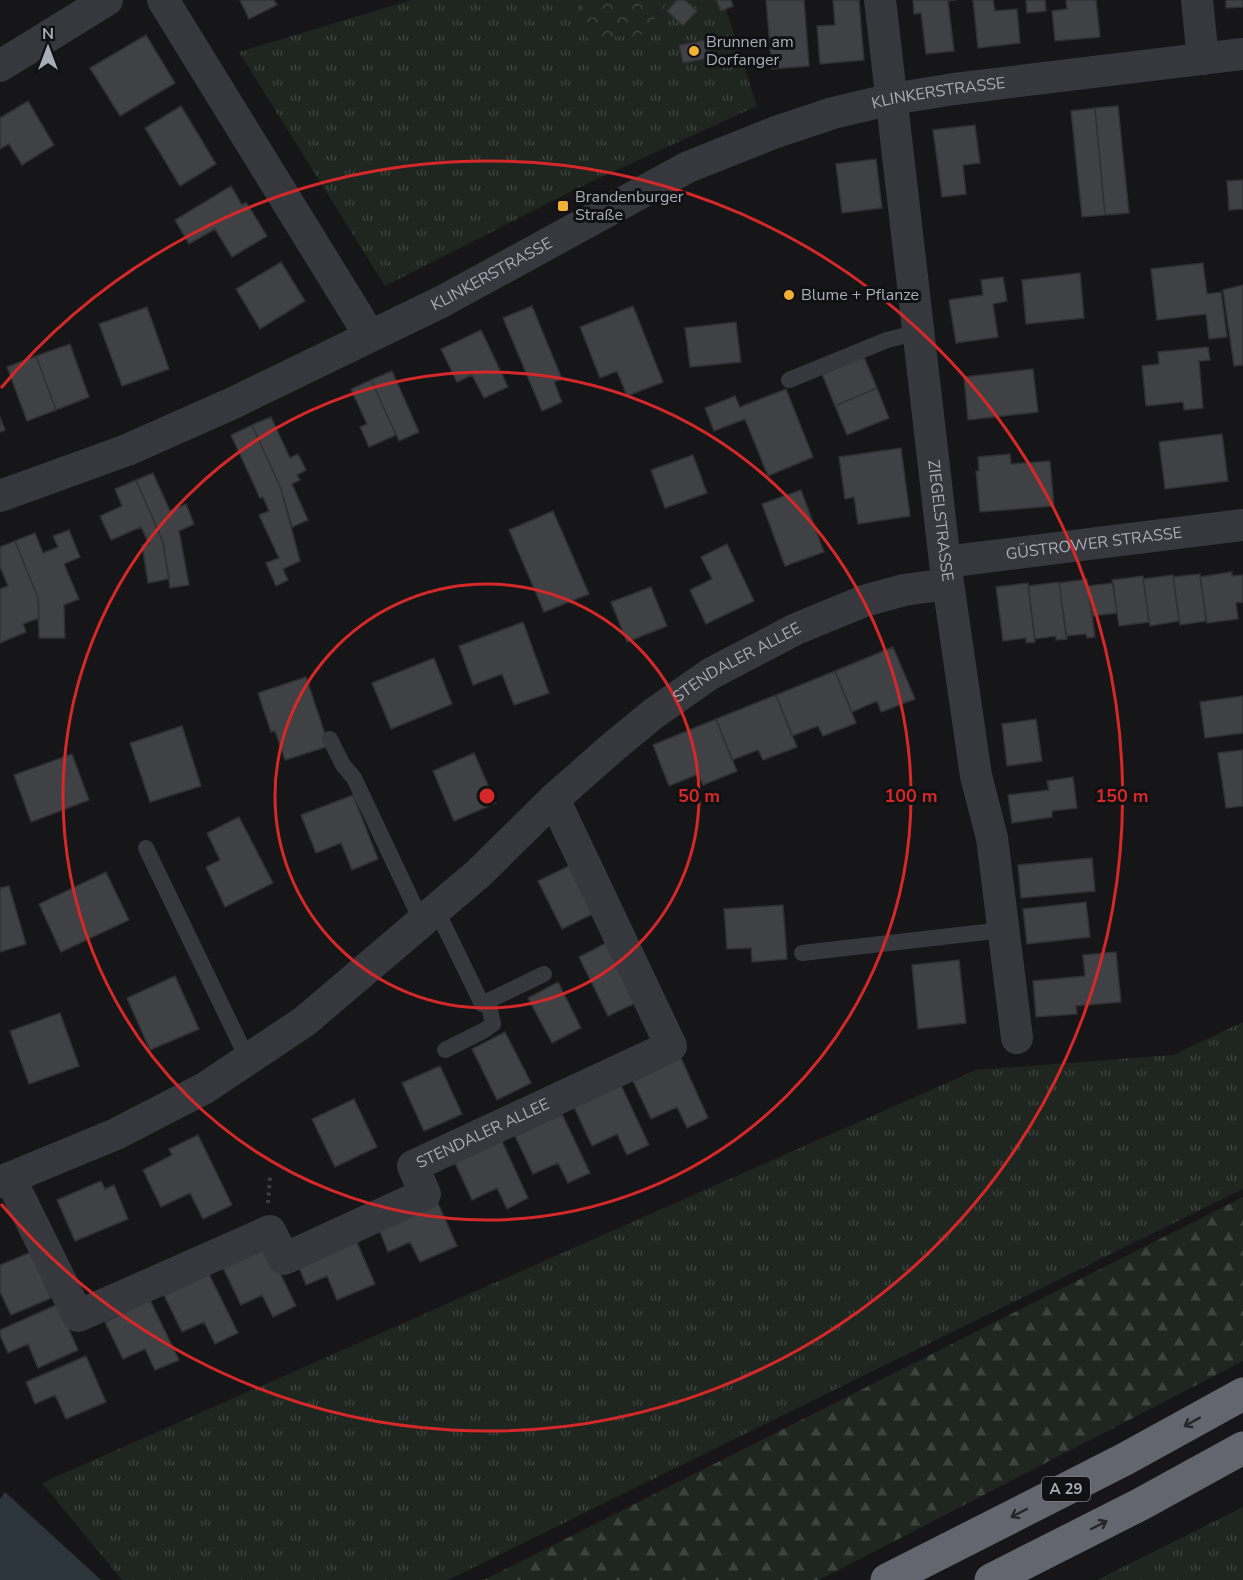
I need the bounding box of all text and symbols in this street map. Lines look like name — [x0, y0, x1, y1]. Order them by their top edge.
north arrow — [18, 18, 78, 78]
text: N — [42, 23, 54, 45]
place label: Brunnen am Dorfanger — [706, 31, 794, 71]
marker: Brunnen am Dorfanger — [687, 44, 701, 58]
street label: KLINKERSTRASSE — [869, 72, 1007, 114]
place label: Brandenburger Straße — [575, 186, 684, 226]
marker: Brandenburger Straße — [556, 199, 570, 213]
street label: KLINKERSTRASSE — [427, 232, 556, 316]
place label: Blume + Pflanze — [801, 284, 919, 306]
marker: Blume + Pflanze — [782, 288, 796, 302]
street label: ZIEGELSTRASSE — [922, 458, 959, 583]
street label: GÜSTROWER STRASSE — [1005, 522, 1183, 565]
street label: STENDALER ALLEE — [668, 617, 805, 708]
text: 50 m — [678, 784, 720, 808]
text: 100 m — [884, 784, 938, 808]
text: 150 m — [1095, 784, 1149, 808]
centre of rings — [477, 786, 497, 806]
street label: STENDALER ALLEE — [413, 1093, 553, 1174]
one-way arrow — [1183, 1417, 1200, 1429]
road number: A 29 — [1042, 1477, 1090, 1501]
one-way arrow — [1010, 1508, 1028, 1519]
one-way arrow — [1090, 1519, 1108, 1531]

